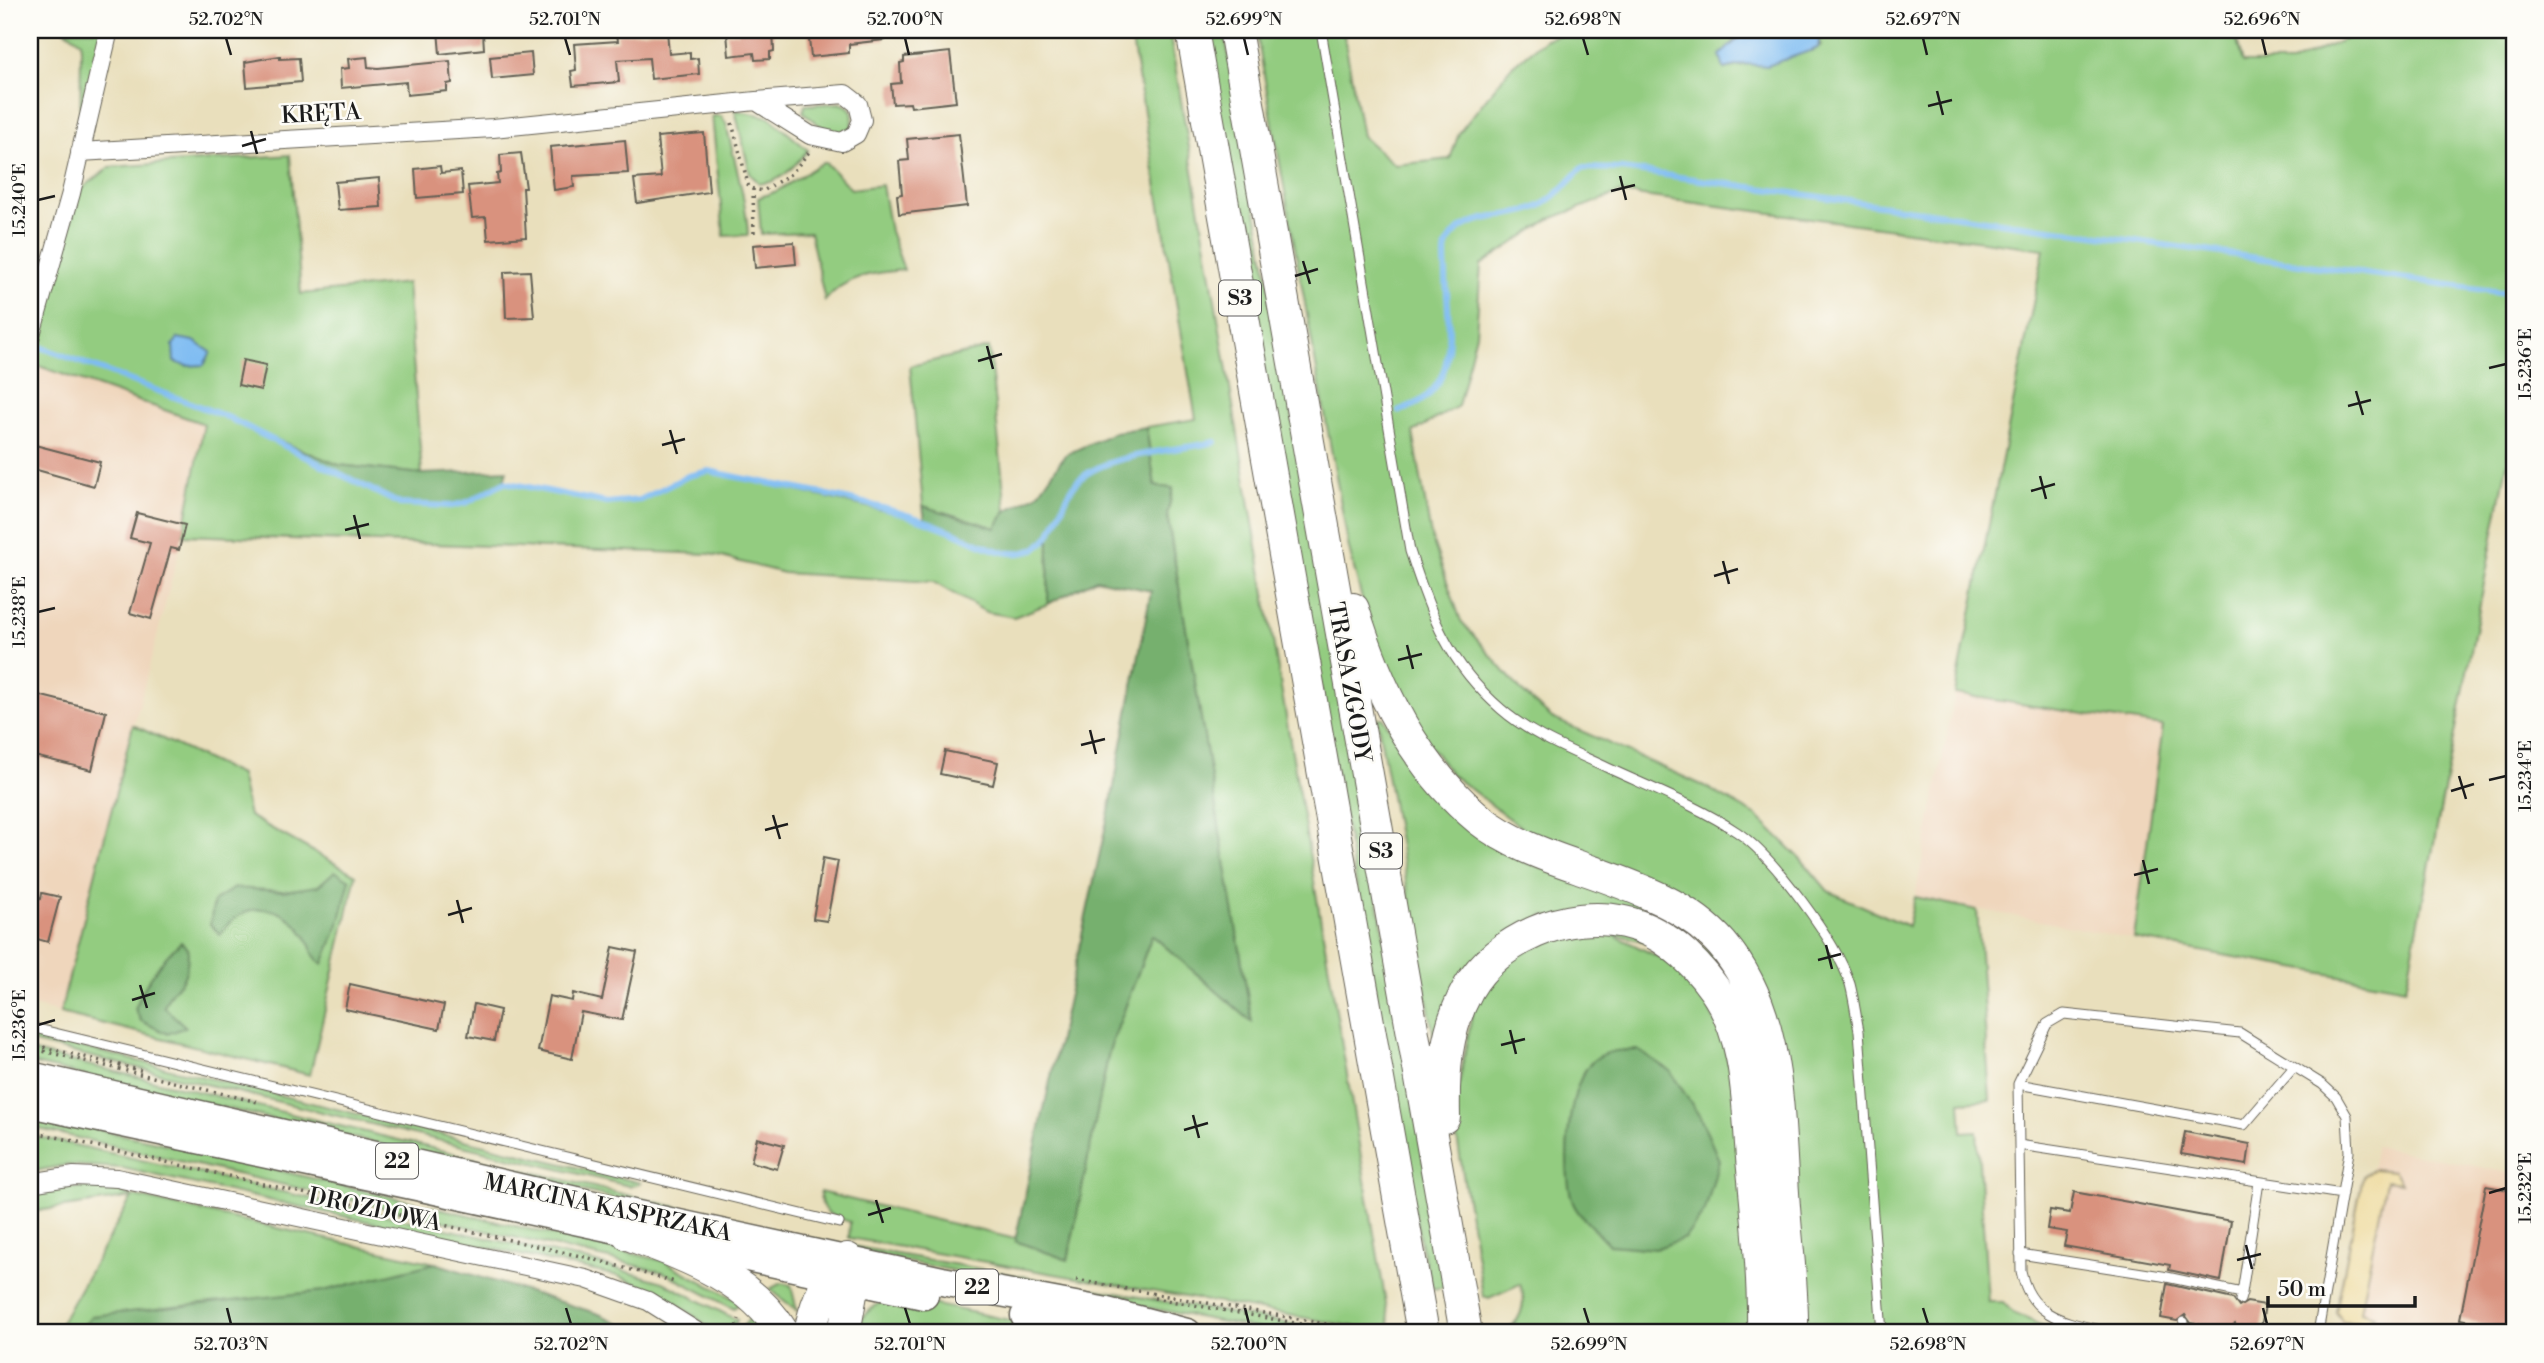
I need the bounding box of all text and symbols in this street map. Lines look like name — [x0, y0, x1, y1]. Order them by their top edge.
text: 52.702°N — [189, 8, 264, 31]
text: 52.701°N — [529, 8, 602, 31]
text: 52.700°N — [867, 8, 944, 31]
text: 52.699°N — [1206, 8, 1283, 31]
text: 52.698°N — [1544, 8, 1622, 31]
text: 52.697°N — [1885, 8, 1961, 31]
text: 52.696°N — [2224, 8, 2301, 31]
street label: KRĘTA — [281, 98, 363, 130]
text: 15.240°E — [8, 163, 31, 237]
road number: S3 — [1219, 280, 1261, 316]
text: 15.236°E — [2514, 328, 2537, 400]
text: 15.238°E — [8, 576, 31, 648]
street label: TRASA ZGODY — [1321, 600, 1377, 766]
text: 15.234°E — [2514, 740, 2537, 812]
road number: S3 — [1360, 834, 1402, 868]
text: 15.236°E — [8, 989, 31, 1061]
road number: 22 — [376, 1144, 418, 1178]
text: 15.232°E — [2514, 1152, 2537, 1224]
street label: MARCINA KASPRZAKA — [481, 1168, 735, 1248]
street label: DROZDOWA — [306, 1182, 445, 1238]
scale bar — [2268, 1265, 2414, 1309]
road number: 22 — [956, 1270, 998, 1304]
text: 50 m — [2278, 1277, 2326, 1303]
text: 52.703°N — [194, 1333, 269, 1356]
text: 52.702°N — [534, 1333, 609, 1356]
text: 52.701°N — [874, 1333, 947, 1356]
text: 52.700°N — [1211, 1333, 1288, 1356]
text: 52.699°N — [1551, 1333, 1628, 1356]
text: 52.698°N — [1889, 1333, 1967, 1356]
text: 52.697°N — [2229, 1333, 2305, 1356]

